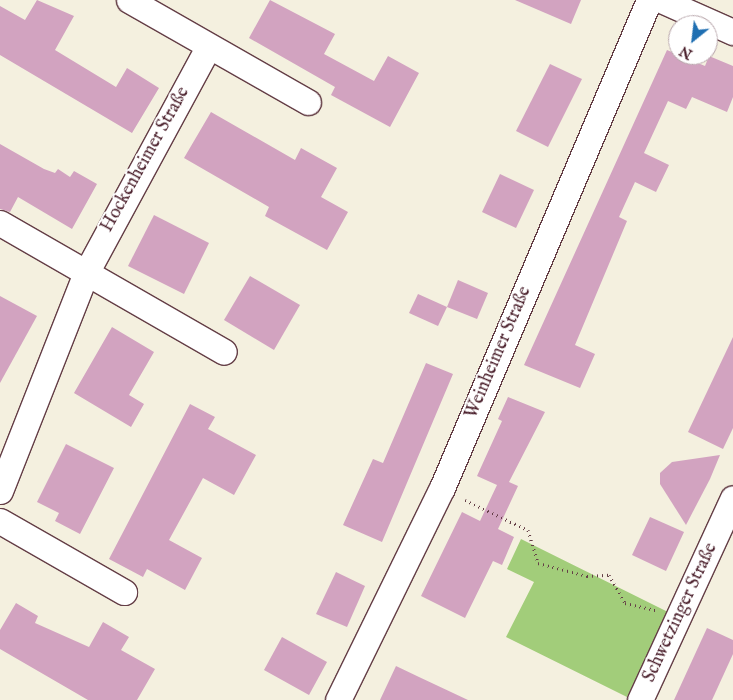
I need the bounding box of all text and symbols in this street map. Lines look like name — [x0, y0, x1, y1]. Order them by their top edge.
north arrow — [668, 15, 718, 65]
text: N — [677, 41, 696, 63]
street label: Hockenheimer Straße — [97, 84, 195, 236]
street label: Weinheimer Straße — [461, 284, 537, 422]
street label: Schwetzinger Straße — [639, 540, 723, 686]

